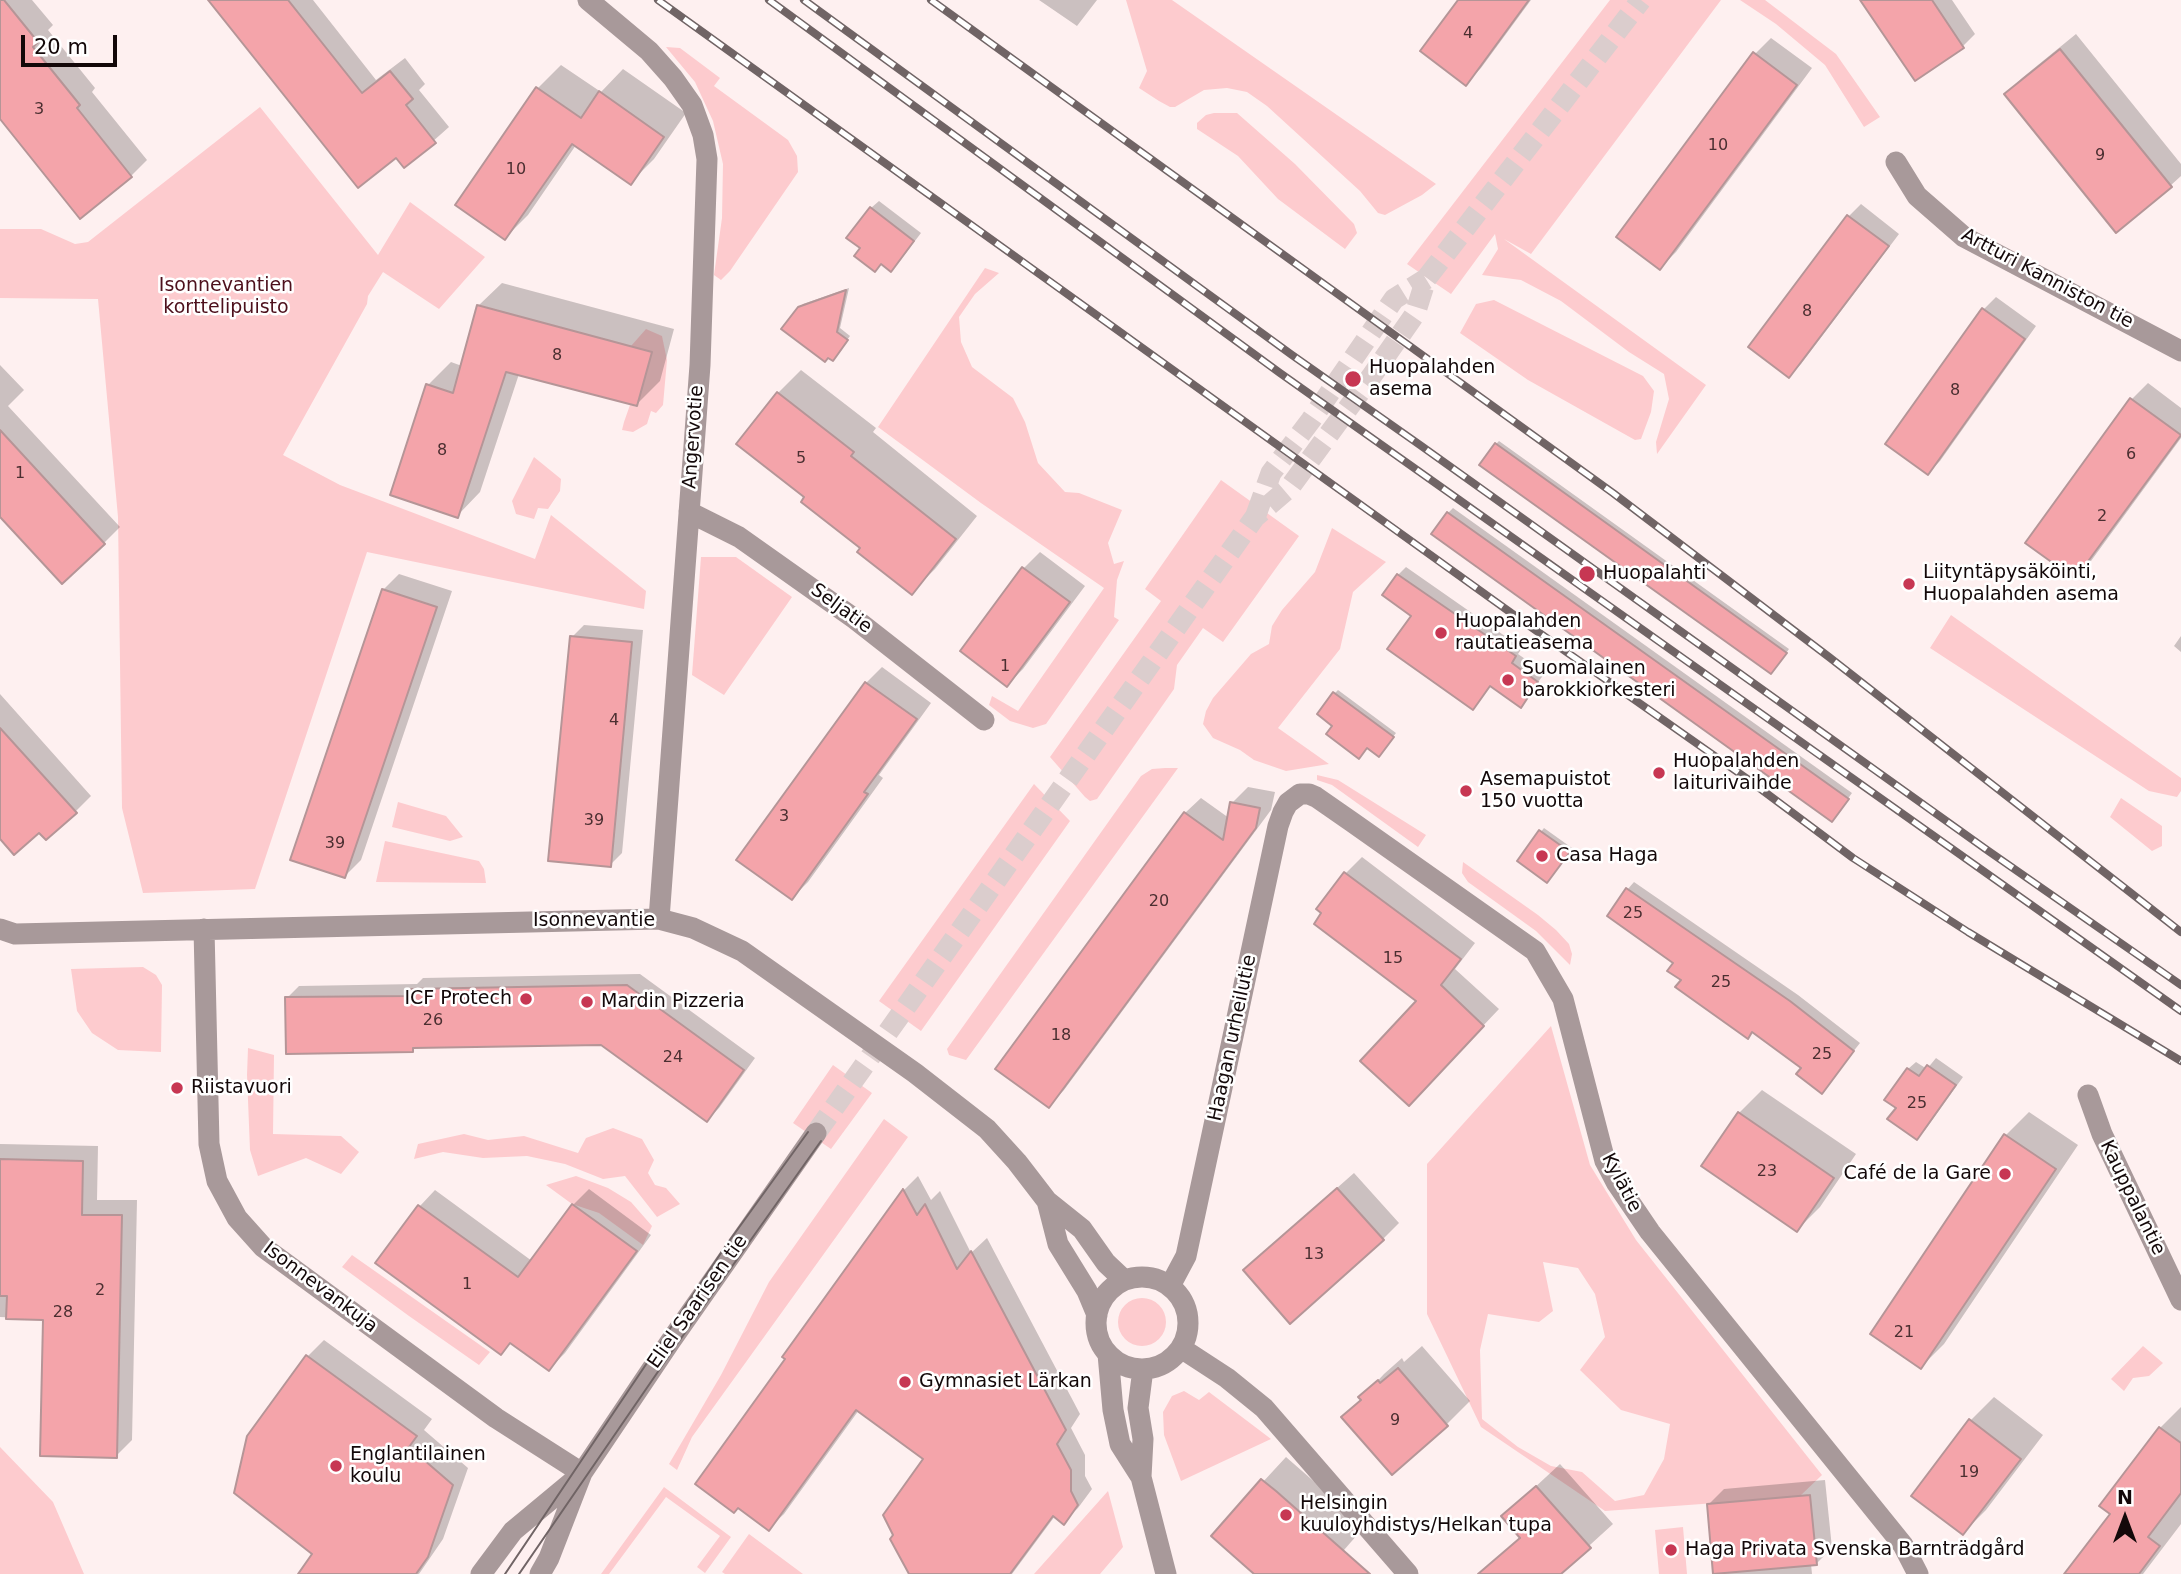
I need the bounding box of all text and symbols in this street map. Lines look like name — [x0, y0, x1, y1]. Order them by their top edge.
scale bar — [24, 21, 121, 65]
house number: 4 — [1463, 24, 1473, 44]
text: 20 m — [34, 35, 88, 59]
house number: 3 — [34, 100, 44, 120]
house number: 10 — [1708, 136, 1728, 156]
house number: 9 — [2095, 146, 2105, 166]
house number: 10 — [506, 160, 526, 180]
street label: Artturi Kanniston tie — [1957, 224, 2137, 334]
park label: Isonnevantien korttelipuisto — [159, 275, 293, 319]
house number: 8 — [1802, 302, 1812, 322]
house number: 8 — [552, 346, 562, 366]
place label: Huopalahden asema — [1369, 357, 1495, 401]
marker: Huopalahden asema — [1343, 369, 1363, 389]
house number: 8 — [1950, 381, 1960, 401]
street label: Angervotie — [679, 384, 709, 490]
house number: 8 — [437, 441, 447, 461]
house number: 6 — [2126, 445, 2136, 465]
house number: 5 — [796, 449, 806, 469]
house number: 1 — [15, 464, 25, 484]
house number: 2 — [2097, 507, 2107, 527]
place label: Liityntäpysäköinti, Huopalahden asema — [1923, 562, 2119, 606]
place label: Huopalahti — [1603, 563, 1706, 585]
marker: Huopalahti — [1577, 564, 1597, 584]
marker: Liityntäpysäköinti, Huopalahden asema — [1901, 576, 1917, 592]
street label: Seljatie — [806, 579, 876, 639]
place label: Huopalahden rautatieasema — [1455, 611, 1593, 655]
marker: Huopalahden rautatieasema — [1433, 625, 1449, 641]
house number: 1 — [1000, 657, 1010, 677]
place label: Suomalainen barokkiorkesteri — [1522, 658, 1676, 702]
marker: Suomalainen barokkiorkesteri — [1500, 672, 1516, 688]
house number: 4 — [609, 711, 619, 731]
place label: Huopalahden laiturivaihde — [1673, 751, 1799, 795]
marker: Huopalahden laiturivaihde — [1651, 765, 1667, 781]
place label: Asemapuistot 150 vuotta — [1480, 769, 1611, 813]
marker: Asemapuistot 150 vuotta — [1458, 783, 1474, 799]
house number: 3 — [779, 807, 789, 827]
house number: 39 — [584, 811, 604, 831]
house number: 39 — [325, 834, 345, 854]
place label: Casa Haga — [1556, 845, 1658, 867]
marker: Casa Haga — [1534, 848, 1550, 864]
house number: 20 — [1149, 892, 1169, 912]
house number: 25 — [1623, 904, 1643, 924]
street label: Isonnevantie — [533, 910, 655, 932]
house number: 15 — [1383, 949, 1403, 969]
street label: Haagan urheilutie — [1204, 953, 1262, 1123]
house number: 25 — [1711, 973, 1731, 993]
place label: ICF Protech — [404, 988, 512, 1010]
marker: ICF Protech — [518, 991, 534, 1007]
place label: Mardin Pizzeria — [601, 991, 745, 1013]
marker: Mardin Pizzeria — [579, 994, 595, 1010]
house number: 26 — [423, 1011, 443, 1031]
house number: 18 — [1051, 1026, 1071, 1046]
house number: 25 — [1812, 1045, 1832, 1065]
house number: 24 — [663, 1048, 683, 1068]
place label: Riistavuori — [191, 1077, 292, 1099]
marker: Riistavuori — [169, 1080, 185, 1096]
house number: 25 — [1907, 1094, 1927, 1114]
street label: Kauppalantie — [2094, 1137, 2170, 1259]
street label: Kylätie — [1596, 1150, 1646, 1216]
house number: 23 — [1757, 1162, 1777, 1182]
place label: Café de la Gare — [1843, 1163, 1991, 1185]
marker: Café de la Gare — [1997, 1166, 2013, 1182]
street label: Eliel Saarisen tie — [643, 1231, 753, 1373]
street label: Isonnevankuja — [258, 1238, 382, 1338]
house number: 13 — [1304, 1245, 1324, 1265]
house number: 1 — [462, 1275, 472, 1295]
house number: 2 — [95, 1281, 105, 1301]
house number: 28 — [53, 1303, 73, 1323]
house number: 21 — [1894, 1323, 1914, 1343]
place label: Gymnasiet Lärkan — [919, 1371, 1092, 1393]
marker: Gymnasiet Lärkan — [897, 1374, 913, 1390]
house number: 9 — [1390, 1411, 1400, 1431]
place label: Englantilainen koulu — [350, 1444, 486, 1488]
marker: Englantilainen koulu — [328, 1458, 344, 1474]
house number: 19 — [1959, 1463, 1979, 1483]
north arrow — [2090, 1483, 2160, 1553]
text: N — [2117, 1486, 2133, 1508]
place label: Helsingin kuuloyhdistys/Helkan tupa — [1300, 1493, 1552, 1537]
marker: Helsingin kuuloyhdistys/Helkan tupa — [1278, 1507, 1294, 1523]
place label: Haga Privata Svenska Barnträdgård — [1685, 1539, 2025, 1561]
marker: Haga Privata Svenska Barnträdgård — [1663, 1542, 1679, 1558]

